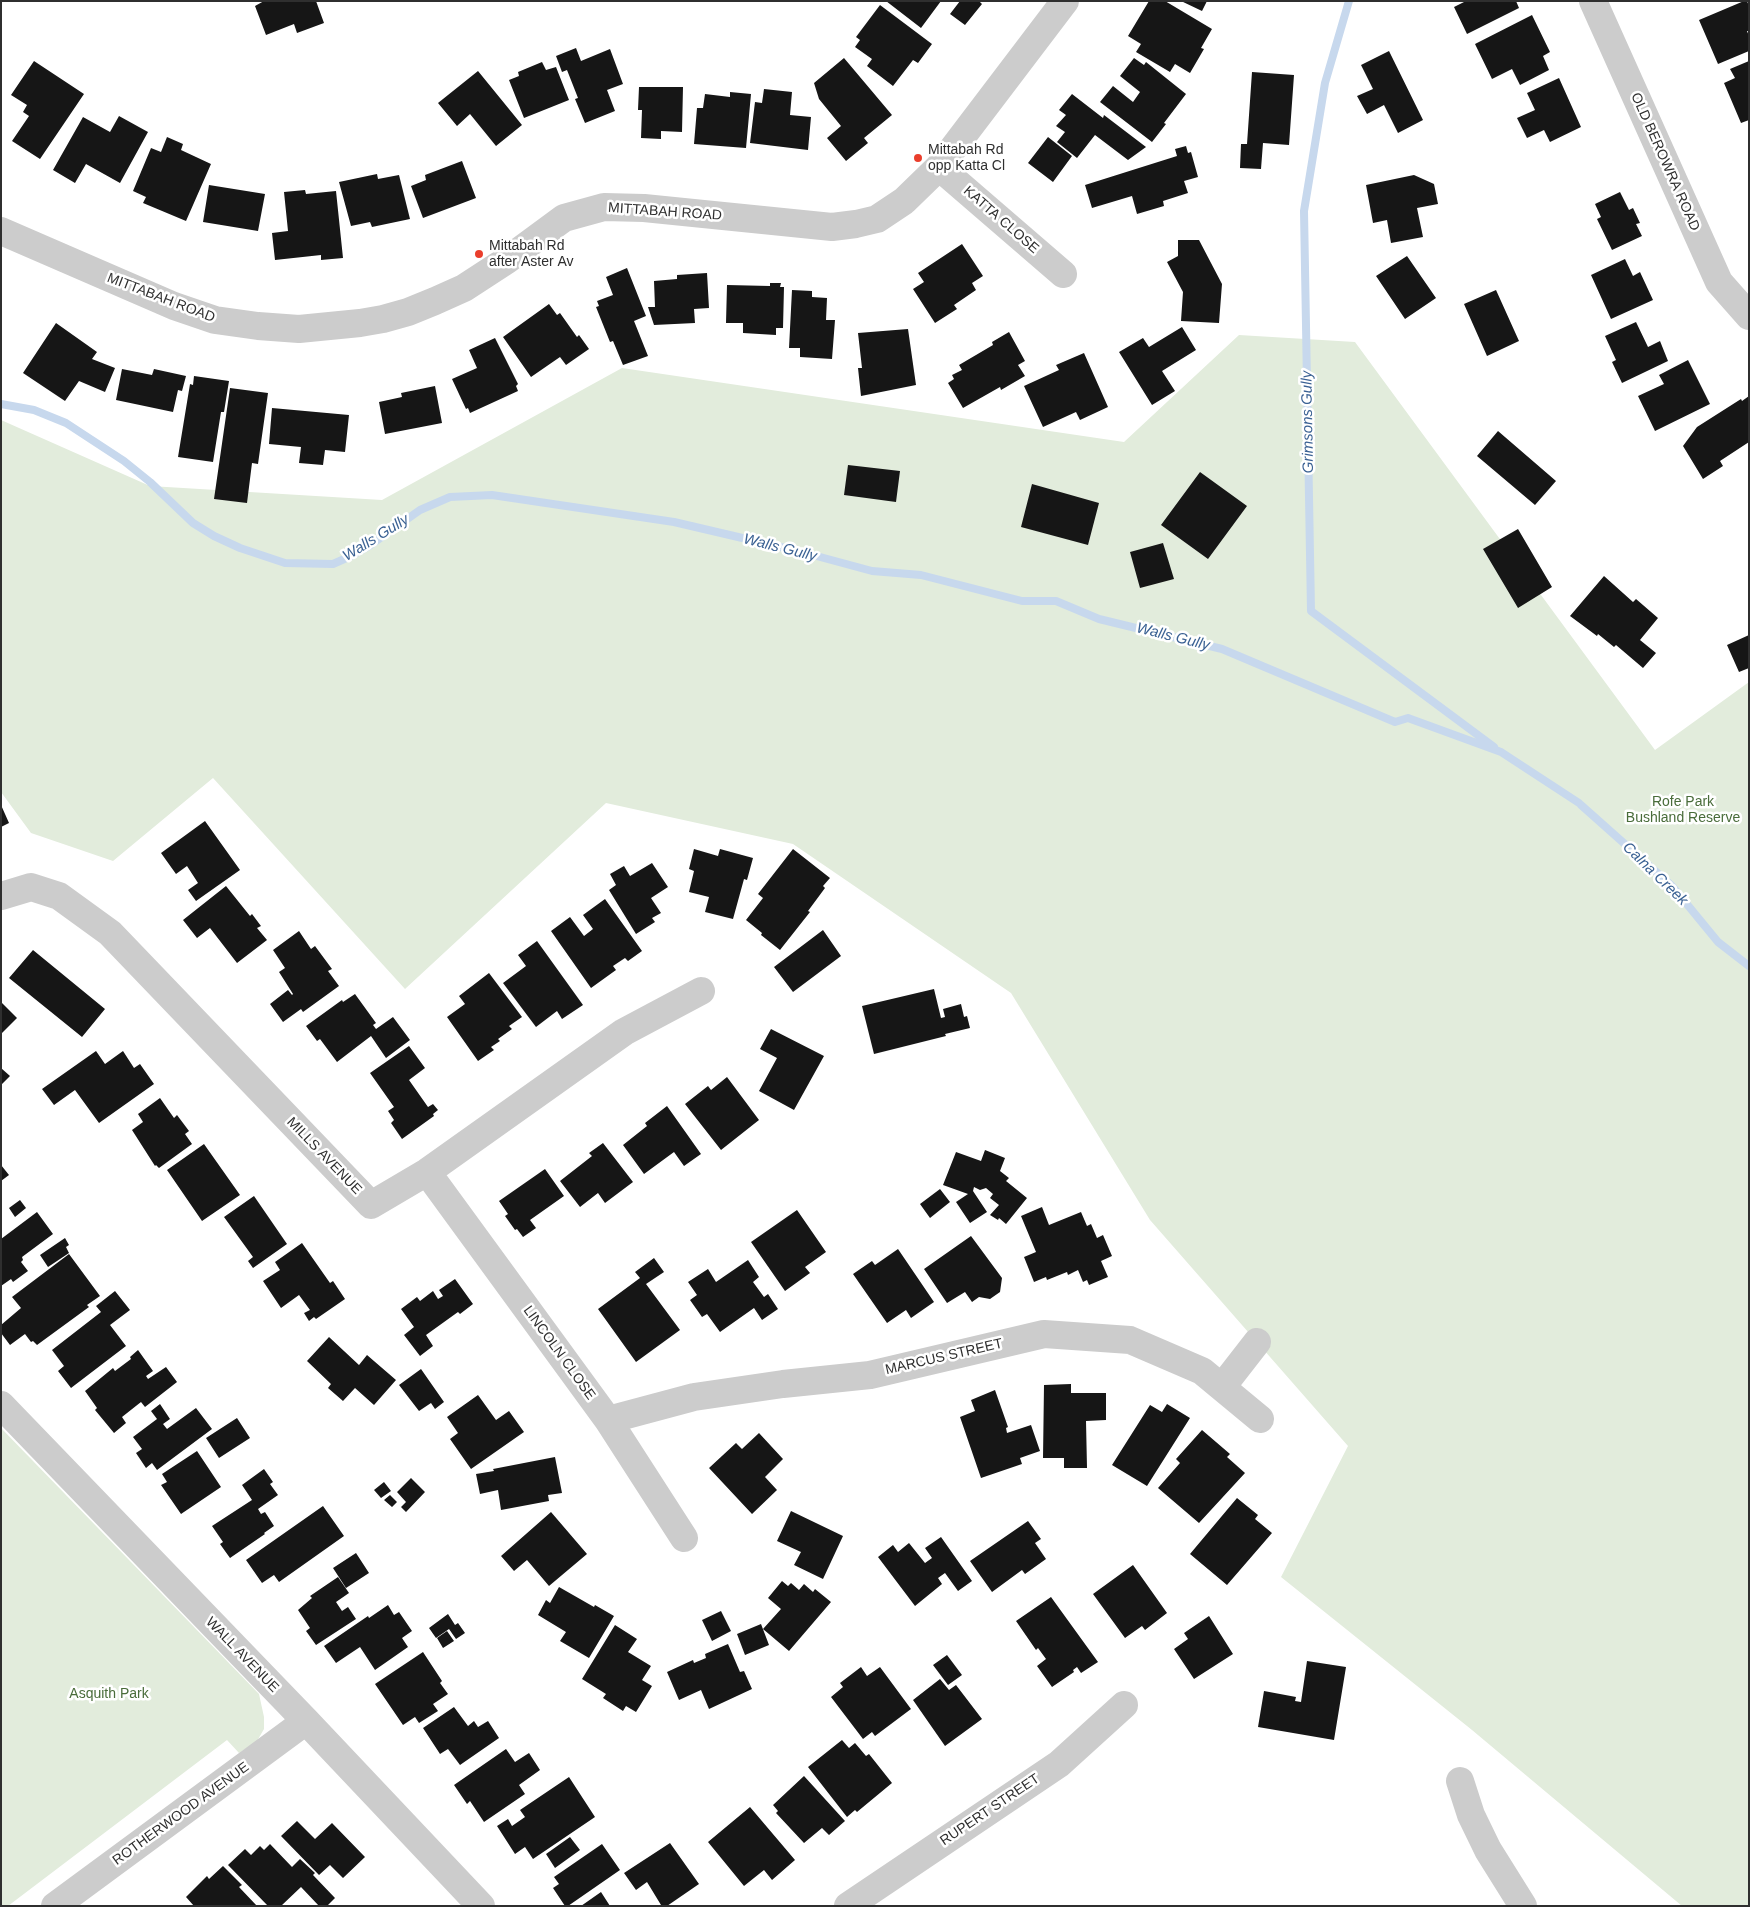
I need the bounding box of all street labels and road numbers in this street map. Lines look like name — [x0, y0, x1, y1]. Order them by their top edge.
street label: OLD BEROWRA ROAD — [1627, 90, 1703, 234]
street label: KATTA CLOSE — [960, 183, 1042, 257]
street label: MITTABAH ROAD — [608, 200, 722, 224]
street label: MITTABAH ROAD — [105, 270, 217, 326]
street label: MILLS AVENUE — [283, 1114, 365, 1198]
street label: LINCOLN CLOSE — [519, 1303, 599, 1403]
street label: MARCUS STREET — [884, 1335, 1004, 1379]
street label: WALL AVENUE — [202, 1614, 282, 1696]
street label: ROTHERWOOD AVENUE — [110, 1759, 252, 1869]
street label: RUPERT STREET — [937, 1770, 1043, 1850]

